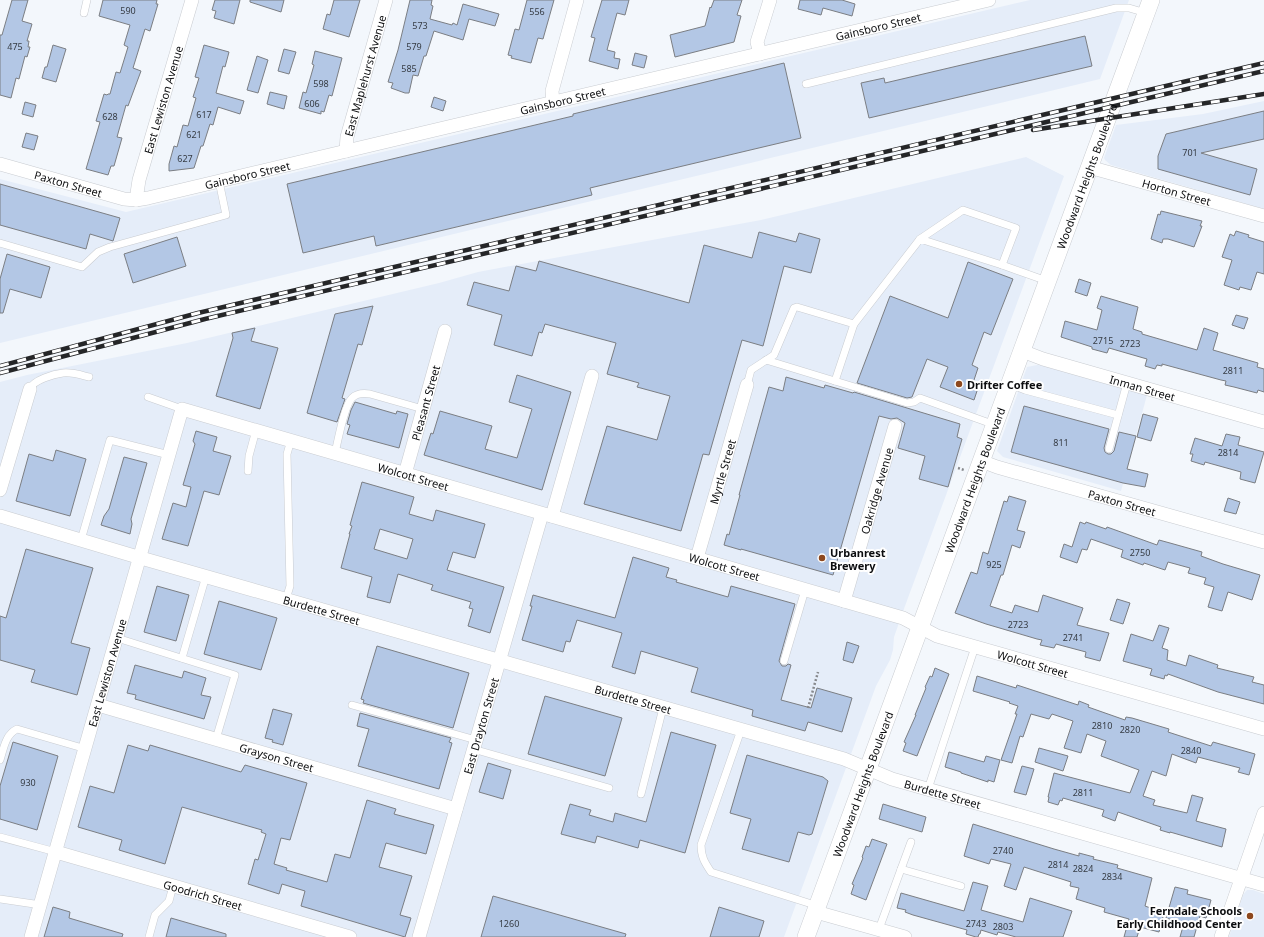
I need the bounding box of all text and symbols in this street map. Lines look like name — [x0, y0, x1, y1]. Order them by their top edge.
house number: 590 — [120, 4, 136, 17]
house number: 556 — [529, 5, 545, 18]
street label: Gainsboro Street — [834, 9, 922, 43]
street label: East Maplehurst Avenue — [340, 13, 389, 138]
house number: 573 — [412, 19, 428, 32]
house number: 475 — [7, 40, 23, 53]
house number: 579 — [406, 40, 422, 53]
street label: East Lewiston Avenue — [140, 44, 186, 155]
house number: 585 — [401, 62, 417, 75]
house number: 598 — [313, 77, 329, 90]
street label: Gainsboro Street — [518, 83, 607, 117]
house number: 606 — [304, 97, 320, 110]
street label: Woodward Heights Boulevard — [1053, 101, 1120, 251]
house number: 617 — [196, 108, 212, 121]
house number: 628 — [102, 110, 118, 123]
house number: 621 — [186, 128, 202, 141]
house number: 701 — [1182, 146, 1198, 159]
house number: 627 — [177, 152, 193, 165]
street label: Gainsboro Street — [203, 157, 291, 192]
street label: Paxton Street — [33, 167, 104, 200]
street label: Horton Street — [1141, 175, 1213, 208]
house number: 2715 — [1093, 334, 1113, 347]
house number: 2723 — [1120, 337, 1140, 350]
street label: Pleasant Street — [407, 363, 443, 442]
house number: 2811 — [1223, 364, 1243, 377]
street label: Inman Street — [1108, 371, 1177, 404]
place label: Drifter Coffee — [967, 377, 1043, 392]
marker: Drifter Coffee — [954, 379, 964, 389]
street label: Woodward Heights Boulevard — [941, 405, 1008, 555]
house number: 811 — [1053, 436, 1069, 449]
street label: Myrtle Street — [706, 437, 738, 506]
street label: Oakridge Avenue — [856, 446, 896, 536]
house number: 2814 — [1218, 446, 1238, 459]
street label: Wolcott Street — [376, 459, 451, 493]
street label: Paxton Street — [1086, 485, 1158, 519]
place label: Urbanrest Brewery — [830, 545, 886, 573]
house number: 2750 — [1130, 546, 1150, 559]
street label: Wolcott Street — [687, 549, 762, 584]
marker: Urbanrest Brewery — [817, 553, 827, 563]
house number: 925 — [986, 558, 1002, 571]
street label: Burdette Street — [282, 592, 362, 628]
street label: East Lewiston Avenue — [84, 617, 129, 728]
house number: 2723 — [1008, 618, 1028, 631]
house number: 2741 — [1063, 631, 1083, 644]
street label: Wolcott Street — [996, 646, 1070, 680]
street label: East Drayton Street — [459, 676, 502, 776]
street label: Burdette Street — [593, 681, 673, 717]
street label: Woodward Heights Boulevard — [829, 709, 896, 859]
house number: 2810 — [1092, 719, 1112, 732]
house number: 2820 — [1120, 723, 1140, 736]
street label: Grayson Street — [238, 739, 315, 775]
house number: 2840 — [1181, 744, 1201, 757]
street label: Burdette Street — [903, 775, 983, 812]
house number: 930 — [20, 776, 36, 789]
house number: 2811 — [1073, 786, 1093, 799]
house number: 2740 — [993, 844, 1013, 857]
house number: 2814 — [1048, 858, 1068, 871]
house number: 2824 — [1073, 862, 1093, 875]
house number: 2834 — [1102, 870, 1122, 883]
street label: Goodrich Street — [162, 876, 244, 913]
place label: Ferndale Schools Early Childhood Center — [1116, 903, 1242, 931]
marker: Ferndale Schools Early Childhood Center — [1245, 911, 1255, 921]
house number: 1260 — [499, 917, 519, 930]
house number: 2743 — [966, 917, 986, 930]
house number: 2803 — [993, 920, 1013, 933]

